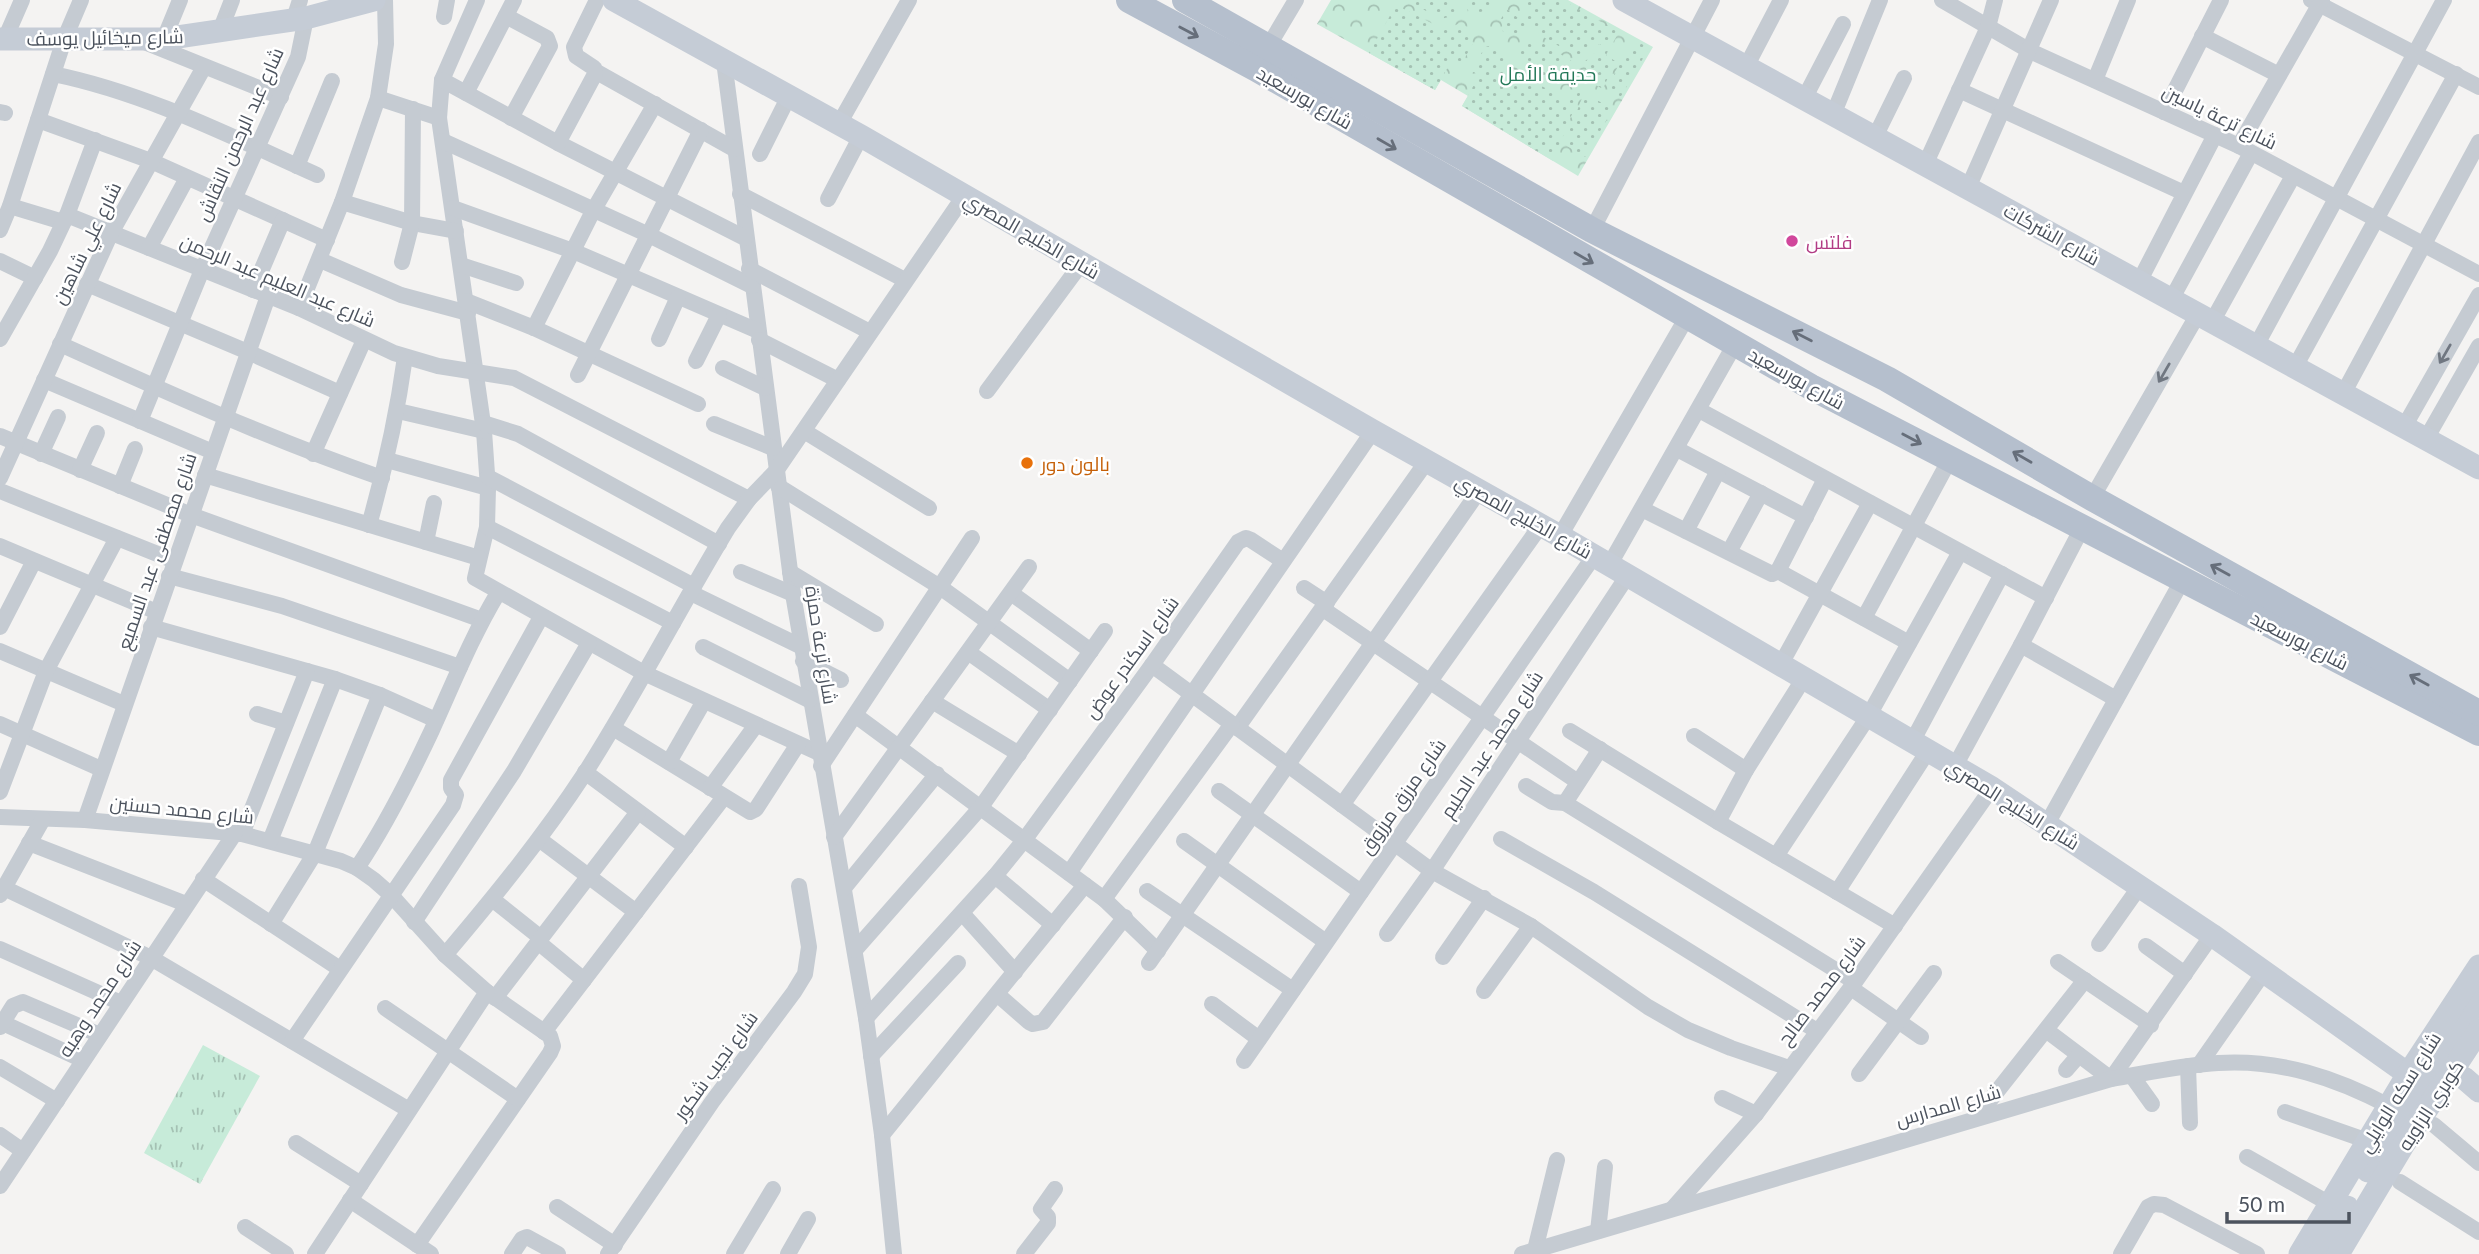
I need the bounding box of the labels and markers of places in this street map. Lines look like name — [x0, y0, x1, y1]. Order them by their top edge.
place label: فلتس — [1806, 230, 1853, 254]
marker: فلتس — [1784, 233, 1800, 249]
place label: بالون دور — [1040, 452, 1110, 476]
marker: بالون دور — [1019, 455, 1035, 471]

